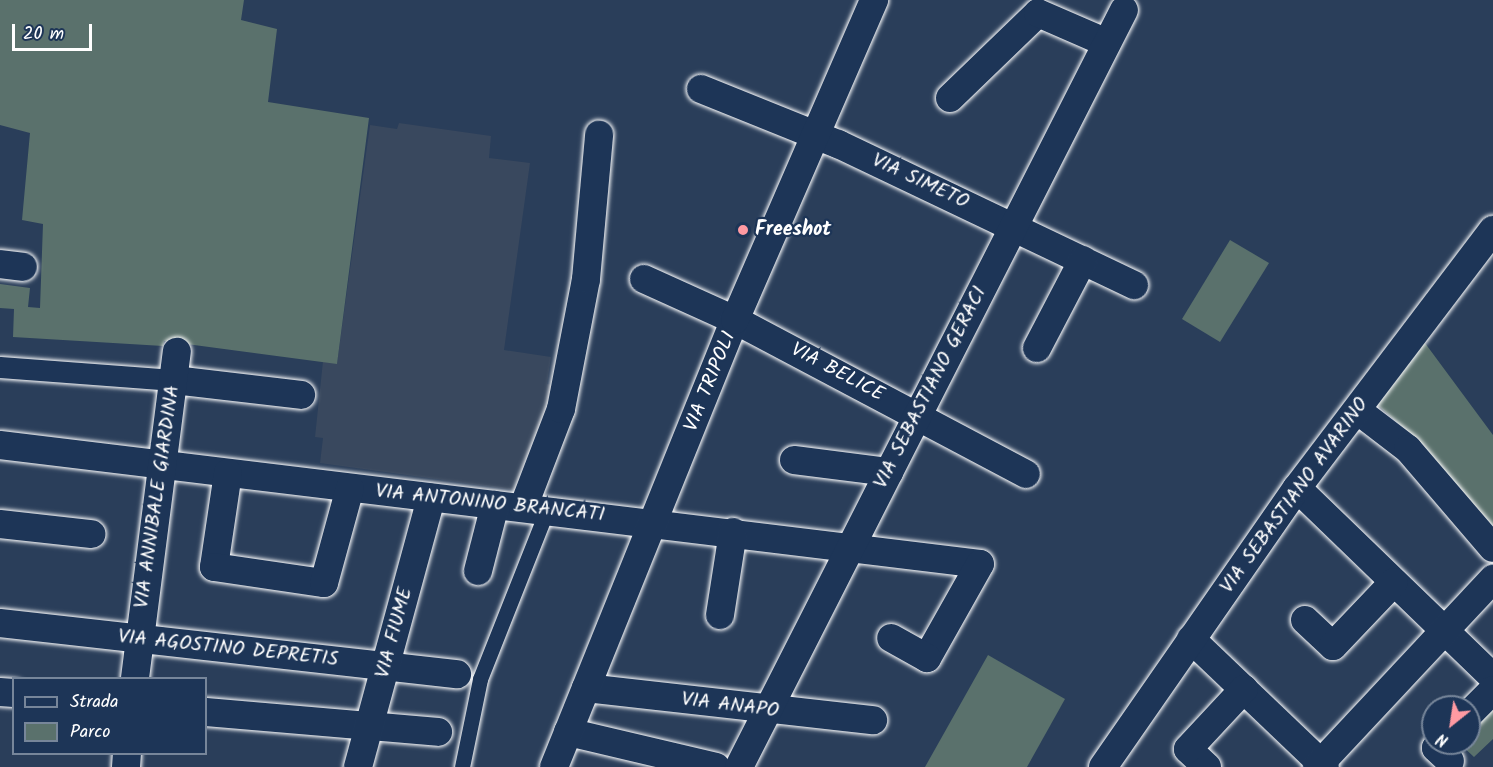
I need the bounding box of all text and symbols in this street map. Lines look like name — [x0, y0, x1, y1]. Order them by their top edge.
scale bar — [15, 12, 94, 50]
text: 20 m — [23, 20, 64, 49]
street label: VIA SIMETO — [868, 149, 972, 215]
place label: Freeshot — [755, 218, 831, 242]
marker: Freeshot — [736, 223, 750, 237]
street label: VIA SEBASTIANO GERACI — [870, 283, 992, 493]
street label: VIA TRIPOLI — [680, 328, 742, 436]
street label: VIA BELICE — [786, 338, 888, 408]
street label: VIA ANNIBALE GIARDINA — [130, 384, 186, 610]
street label: VIA SEBASTIANO AVARINO — [1216, 393, 1374, 599]
street label: VIA ANTONINO BRANCATI — [374, 480, 606, 528]
street label: VIA FIUME — [371, 585, 419, 681]
street label: VIA AGOSTINO DEPRETIS — [117, 625, 339, 673]
legend — [12, 677, 207, 755]
text: Strada — [70, 688, 118, 717]
street label: VIA ANAPO — [680, 688, 780, 724]
north arrow — [1421, 695, 1481, 755]
text: Parco — [70, 718, 110, 747]
text: N — [1432, 726, 1453, 753]

